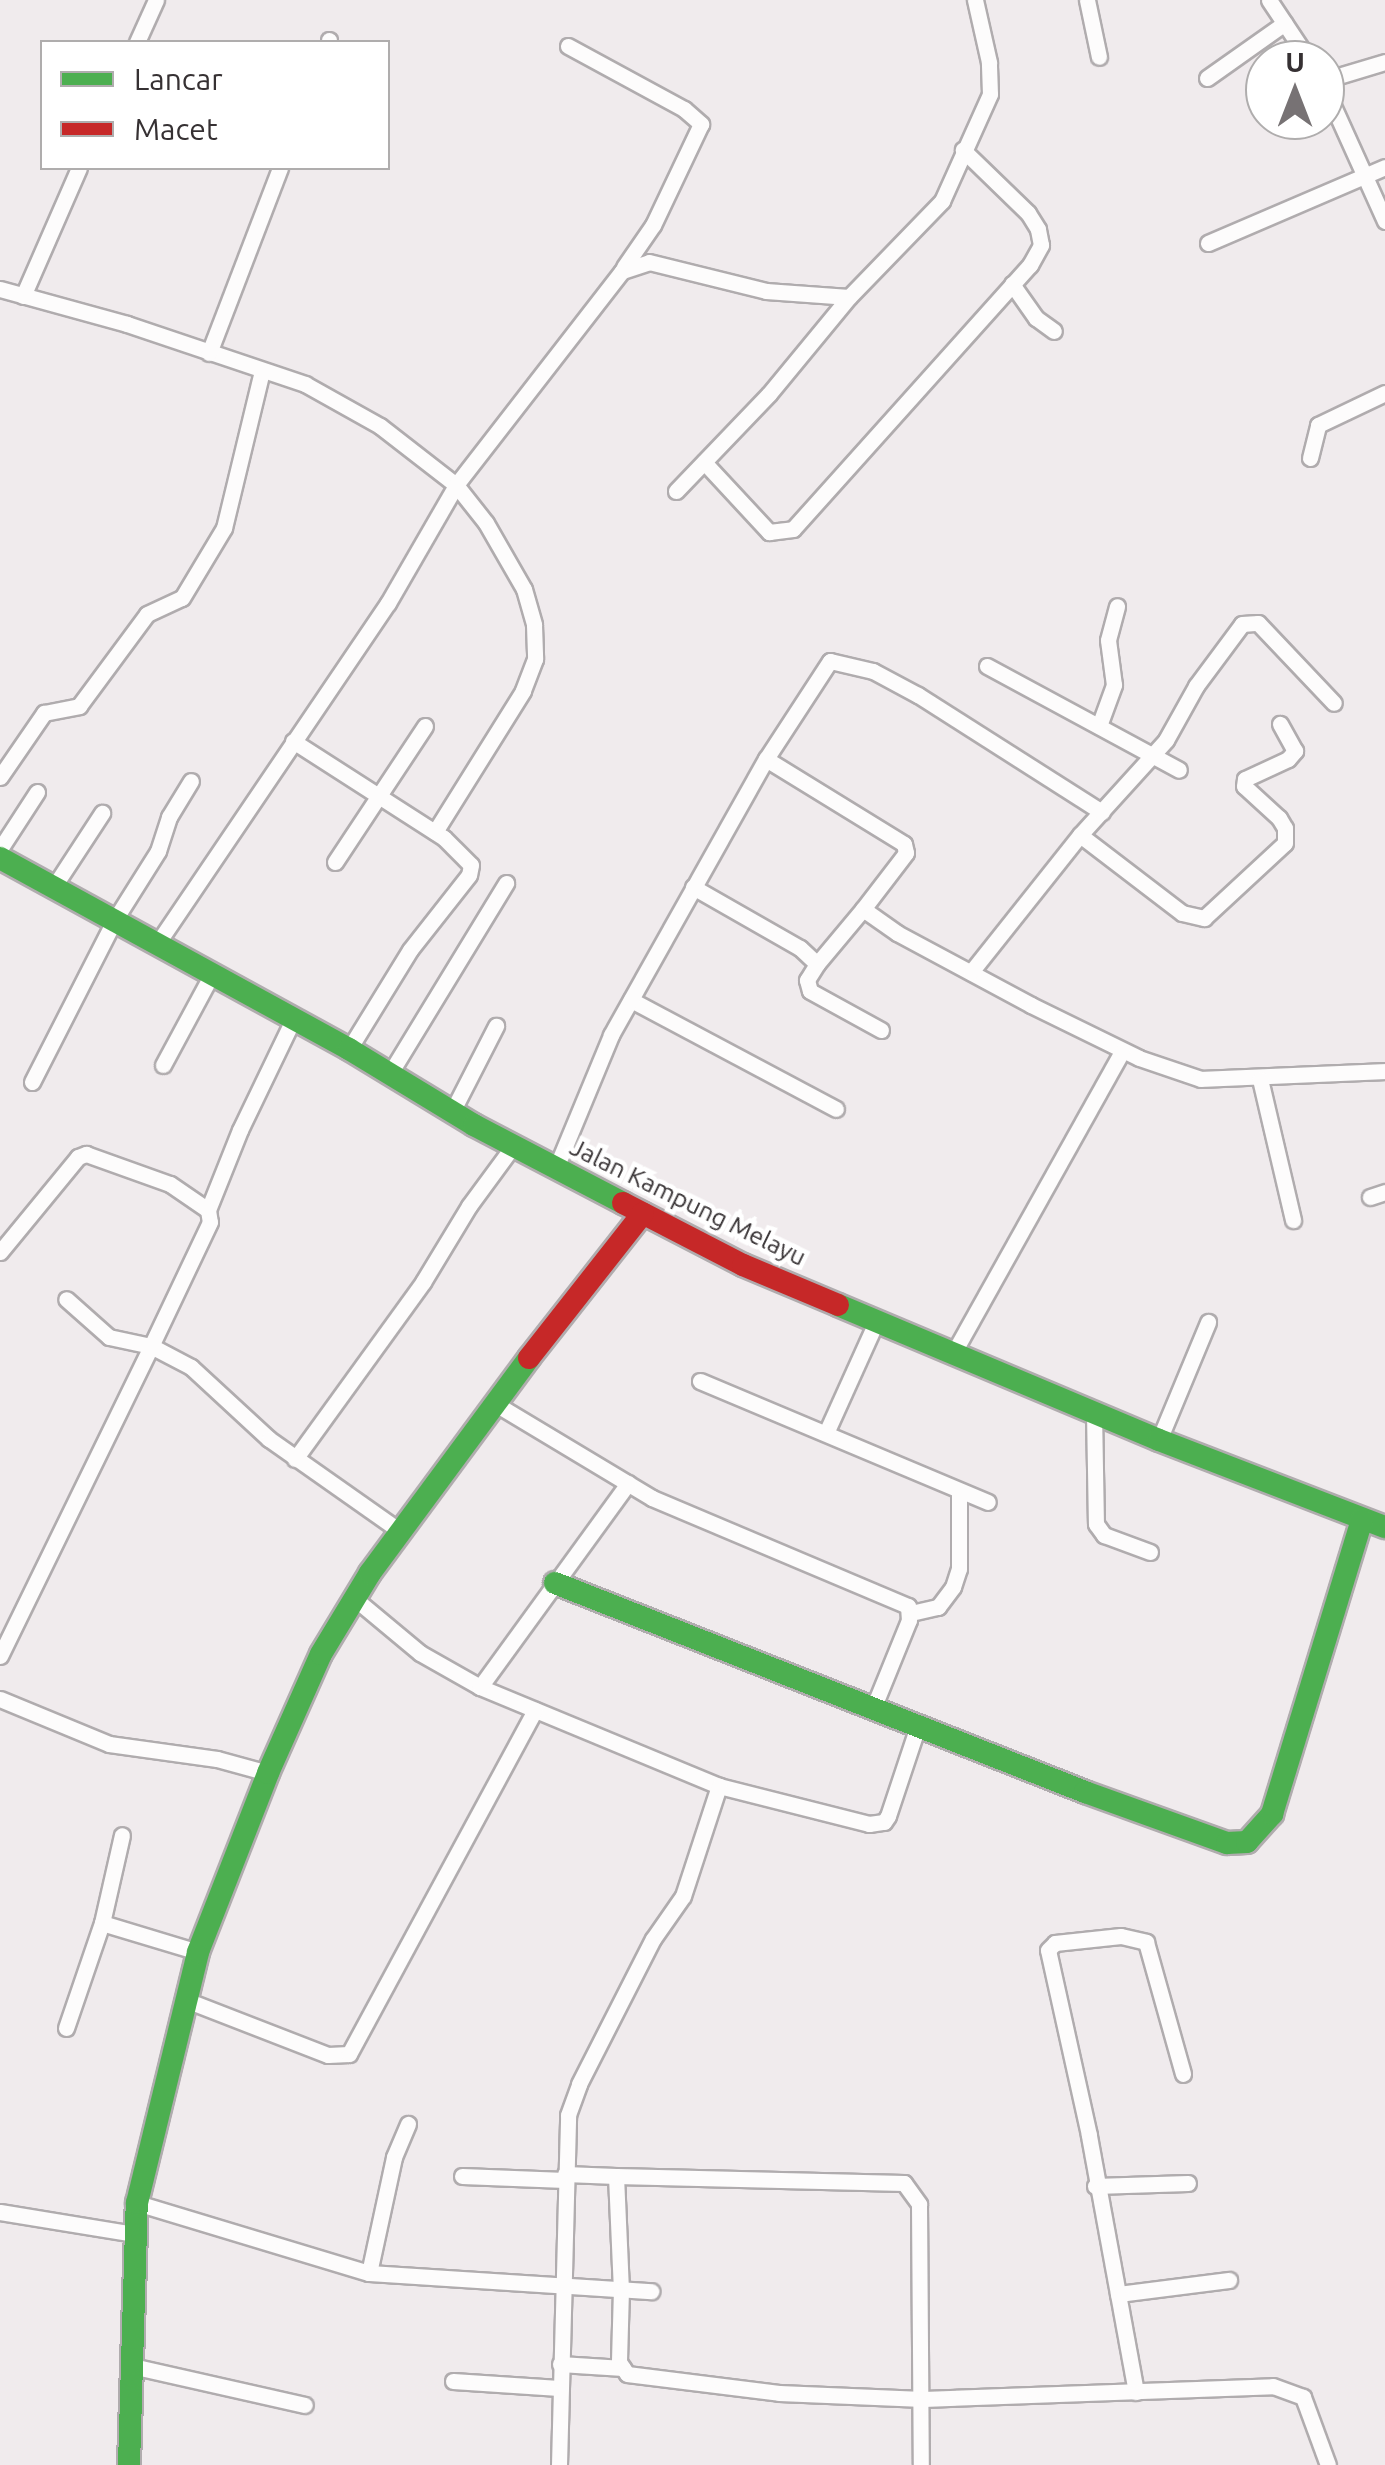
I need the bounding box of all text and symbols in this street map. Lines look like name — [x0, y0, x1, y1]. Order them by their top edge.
legend — [40, 40, 390, 170]
north arrow — [1245, 40, 1345, 140]
text: U — [1285, 46, 1305, 77]
text: Lancar — [134, 62, 223, 96]
text: Macet — [134, 112, 218, 146]
street label: Jalan Kampung Melayu — [565, 1132, 811, 1272]

